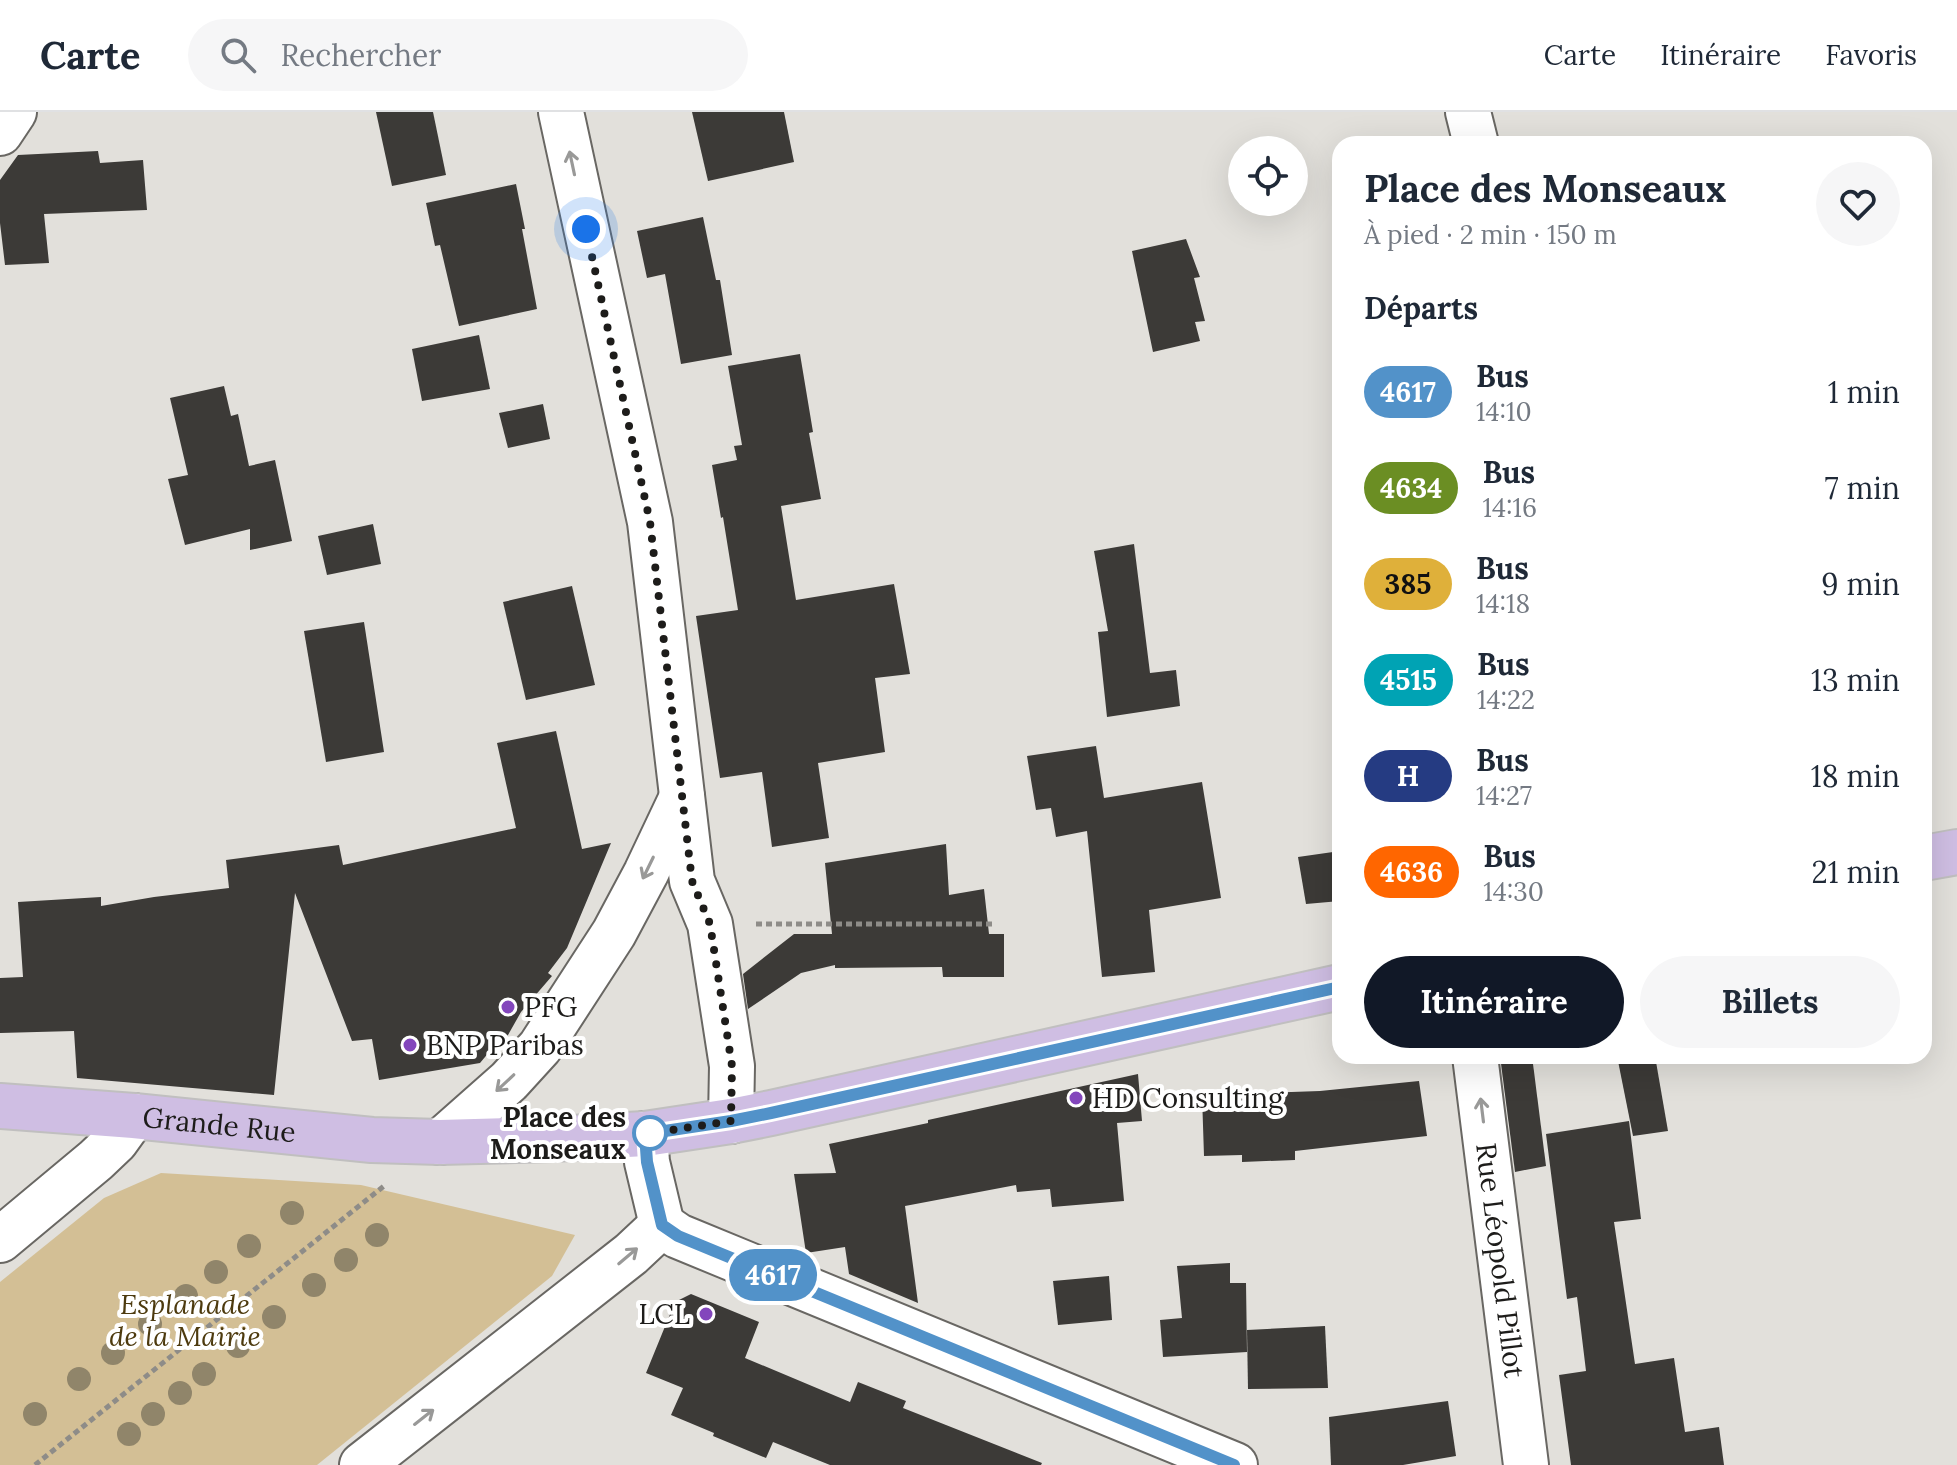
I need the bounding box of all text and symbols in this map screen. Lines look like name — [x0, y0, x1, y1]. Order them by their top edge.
search box — [188, 19, 748, 91]
text: Carte — [40, 31, 140, 79]
icon: search — [216, 33, 260, 77]
text: Rechercher — [280, 36, 441, 74]
text: Carte — [1544, 37, 1616, 73]
text: Itinéraire — [1660, 37, 1781, 73]
text: Favoris — [1825, 37, 1917, 73]
map controls — [1228, 136, 1308, 216]
button: locate — [1228, 136, 1308, 216]
one-way arrow — [564, 151, 579, 177]
button: heart — [1816, 162, 1900, 246]
text: Place des Monseaux — [1364, 164, 1726, 212]
your location — [566, 209, 606, 249]
text: À pied · 2 min · 150 m — [1364, 218, 1617, 251]
text: Départs — [1364, 289, 1478, 327]
text: Bus — [1476, 357, 1529, 395]
text: 1 min — [1828, 373, 1900, 411]
text: 4617 — [1380, 374, 1436, 410]
text: 14:10 — [1476, 395, 1532, 428]
text: Bus — [1482, 453, 1535, 491]
text: 7 min — [1825, 469, 1900, 507]
text: 4634 — [1380, 470, 1442, 506]
text: 14:16 — [1482, 491, 1537, 524]
text: Bus — [1476, 549, 1529, 587]
text: 9 min — [1821, 565, 1900, 603]
text: 385 — [1385, 566, 1431, 602]
text: 14:18 — [1476, 587, 1530, 620]
text: Bus — [1477, 645, 1530, 683]
text: 13 min — [1811, 661, 1900, 699]
text: 4515 — [1380, 662, 1437, 698]
text: 14:22 — [1477, 683, 1535, 716]
text: Bus — [1476, 741, 1529, 779]
text: 18 min — [1811, 757, 1900, 795]
text: H — [1397, 758, 1419, 794]
text: 14:27 — [1476, 779, 1532, 812]
text: Bus — [1483, 837, 1536, 875]
text: 21 min — [1812, 853, 1900, 891]
text: 4636 — [1380, 854, 1443, 890]
one-way arrow — [640, 855, 656, 879]
text: 14:30 — [1483, 875, 1544, 908]
button: Itinéraire — [1364, 956, 1624, 1048]
button: Billets — [1640, 956, 1900, 1048]
place label: PFG — [524, 989, 577, 1025]
marker: PFG — [499, 998, 517, 1016]
place label: BNP Paribas — [426, 1027, 584, 1063]
marker: BNP Paribas — [401, 1036, 419, 1054]
one-way arrow — [495, 1074, 515, 1093]
place label: HD Consulting — [1092, 1080, 1284, 1116]
marker: HD Consulting — [1067, 1089, 1085, 1107]
one-way arrow — [1474, 1098, 1489, 1123]
street label: Grande Rue — [141, 1099, 297, 1150]
place label: Place des Monseaux — [490, 1099, 626, 1167]
marker: Place des Monseaux — [633, 1116, 667, 1150]
street label: Rue Léopold Pillot — [1468, 1141, 1533, 1380]
one-way arrow — [617, 1247, 637, 1265]
line badge: 4617 — [717, 1249, 829, 1301]
text: 4617 — [745, 1257, 801, 1293]
park label: Esplanade de la Mairie — [109, 1286, 261, 1354]
place label: LCL — [639, 1296, 690, 1332]
marker: LCL — [697, 1305, 715, 1323]
one-way arrow — [413, 1408, 434, 1425]

